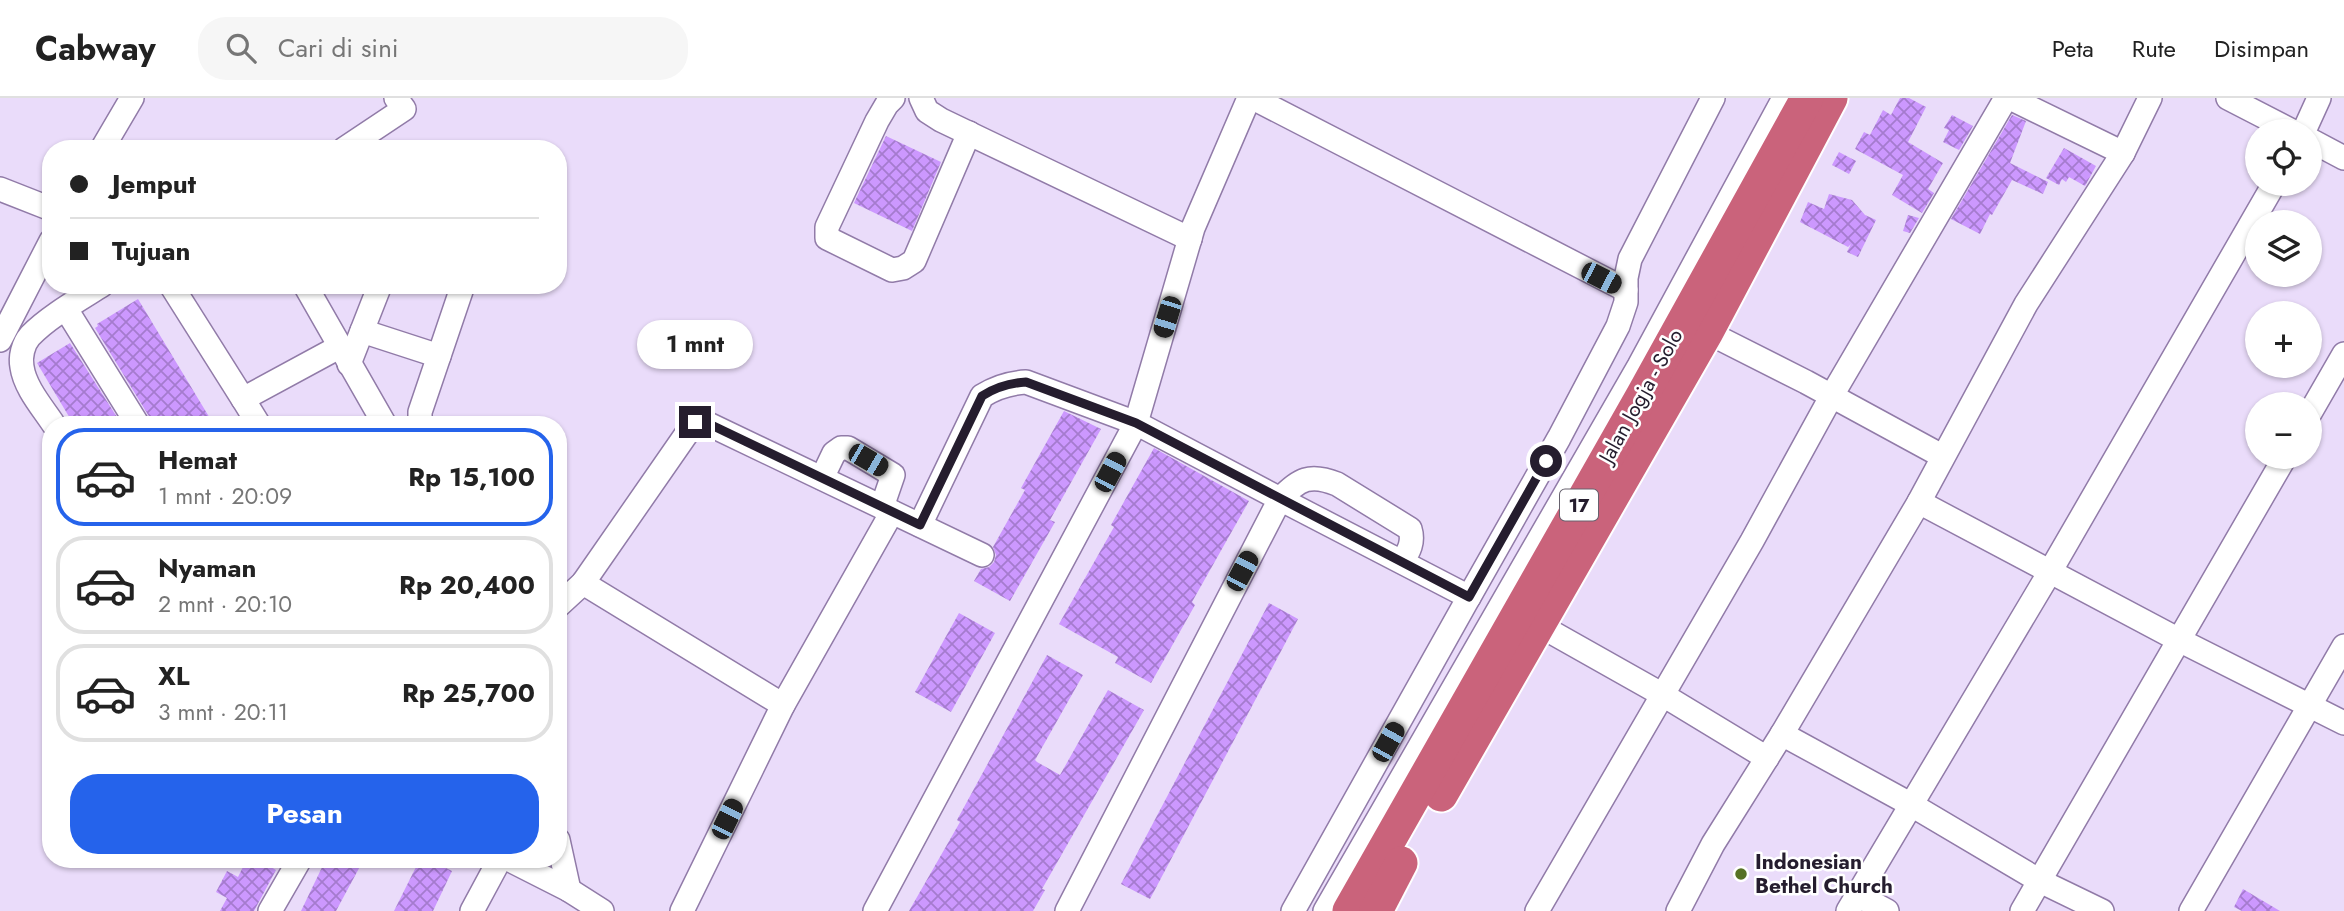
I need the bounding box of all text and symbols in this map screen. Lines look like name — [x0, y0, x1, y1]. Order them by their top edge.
search box — [198, 17, 688, 80]
text: Cabway — [35, 25, 156, 72]
icon: search — [222, 29, 260, 67]
text: Cari di sini — [278, 29, 399, 67]
text: Peta — [2052, 31, 2094, 66]
text: Rute — [2132, 31, 2176, 66]
text: Disimpan — [2214, 31, 2309, 66]
map controls — [2245, 119, 2322, 469]
button: locate — [2245, 119, 2322, 196]
text: Jemput — [112, 165, 196, 203]
button: layers — [2245, 210, 2322, 287]
text: Tujuan — [112, 232, 190, 270]
car — [1578, 259, 1625, 297]
car — [1151, 294, 1184, 340]
button: + — [2245, 301, 2322, 378]
callout: 1 mnt — [637, 320, 753, 370]
street label: Jalan Jogja - Solo — [1590, 324, 1690, 471]
text: 1 mnt — [666, 327, 724, 361]
button: − — [2245, 392, 2322, 469]
route end — [679, 406, 711, 438]
car — [845, 440, 892, 480]
text: Hemat — [158, 441, 237, 479]
route start — [1530, 445, 1562, 477]
icon: car — [74, 446, 137, 509]
car — [1091, 449, 1130, 495]
text: Rp 15,100 — [408, 458, 535, 496]
text: 1 mnt · 20:09 — [158, 479, 292, 513]
road number: 17 — [1560, 490, 1598, 520]
car — [1223, 548, 1262, 594]
text: Nyaman — [158, 549, 257, 587]
icon: car — [74, 554, 137, 617]
text: Rp 20,400 — [399, 566, 535, 604]
text: 2 mnt · 20:10 — [158, 587, 292, 621]
text: XL — [158, 657, 190, 695]
icon: car — [74, 662, 137, 725]
text: Rp 25,700 — [402, 674, 535, 712]
text: 3 mnt · 20:11 — [158, 695, 288, 729]
car — [1369, 719, 1408, 765]
button: Pesan — [70, 774, 539, 854]
car — [709, 796, 746, 842]
place label: Indonesian Bethel Church — [1755, 847, 1893, 901]
marker: Indonesian Bethel Church — [1733, 866, 1749, 882]

